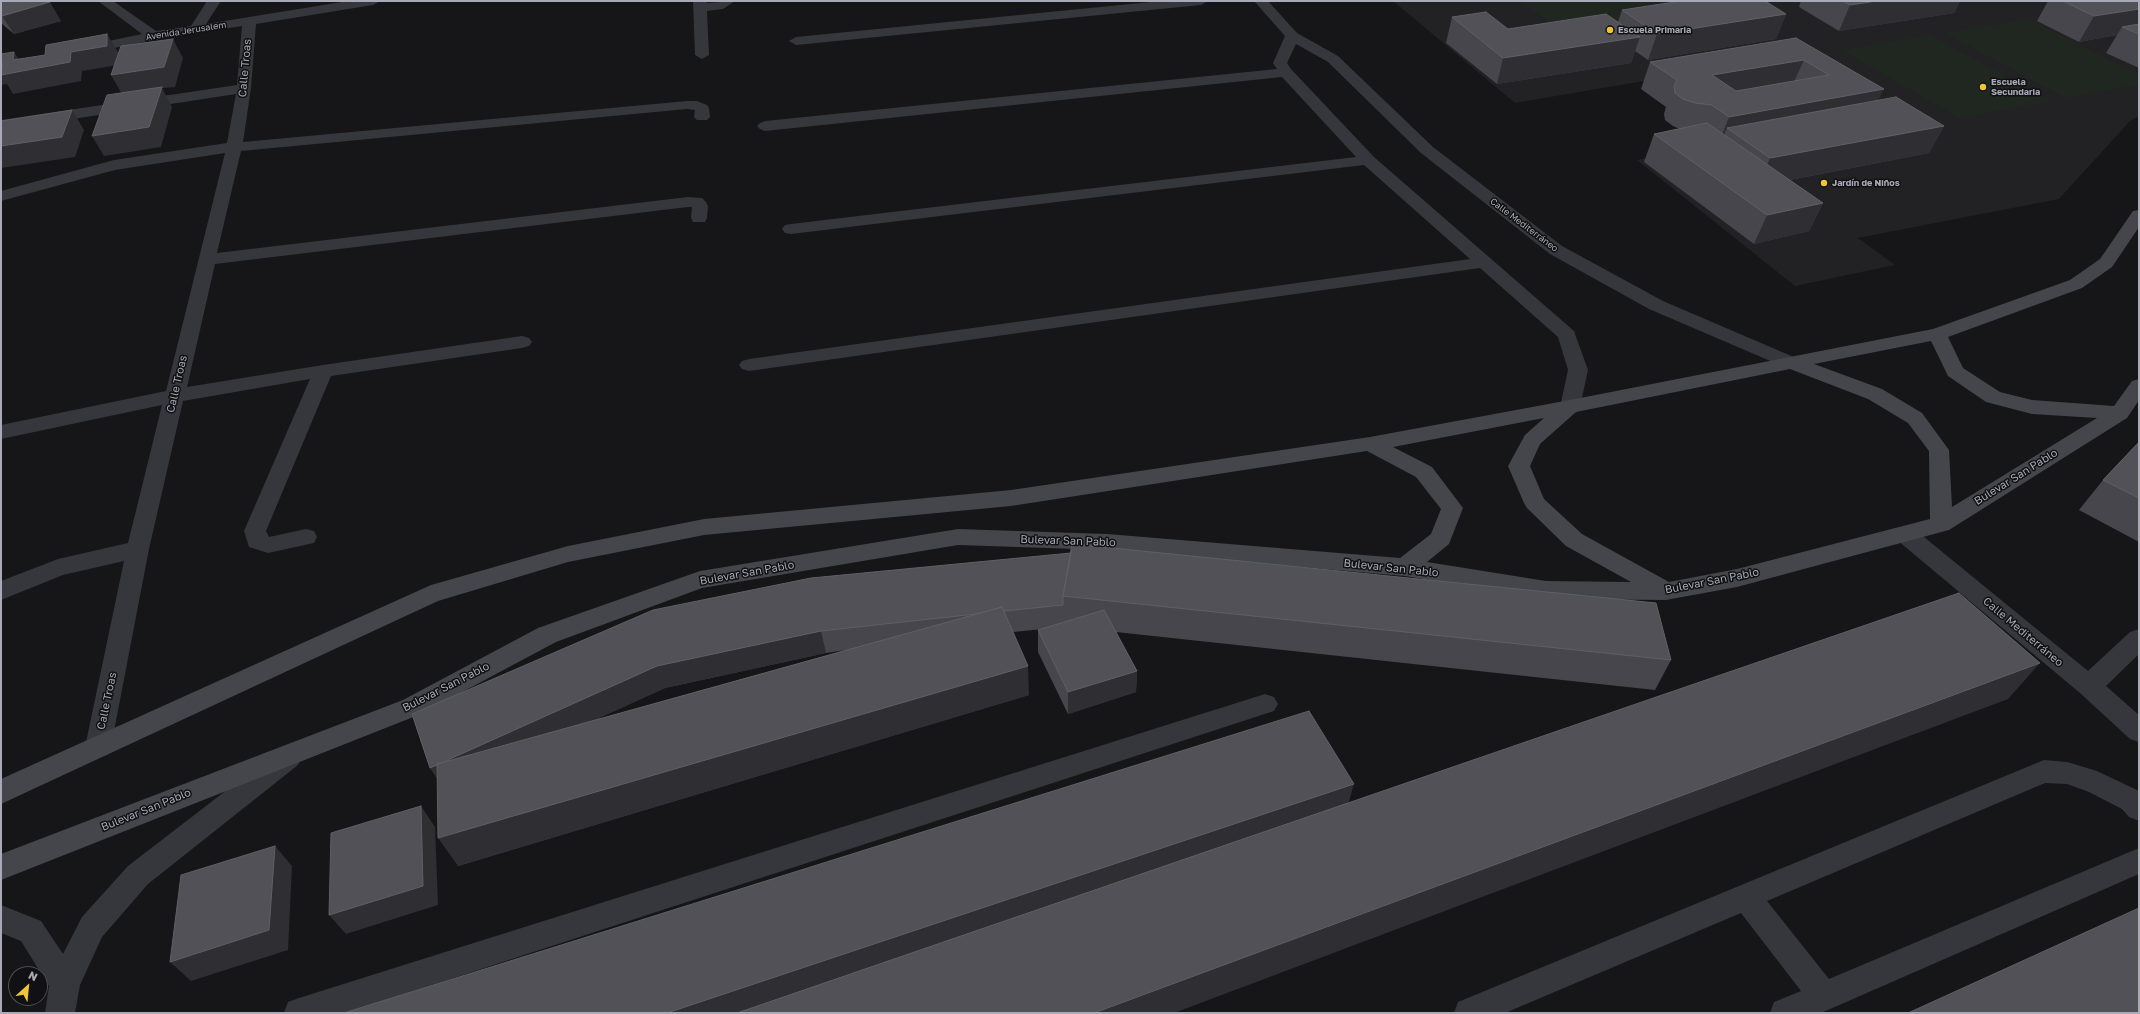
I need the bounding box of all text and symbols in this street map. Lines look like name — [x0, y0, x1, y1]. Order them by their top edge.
street label: Avenida Jerusalem — [145, 19, 227, 43]
marker: Escuela Primaria — [1605, 25, 1615, 35]
place label: Escuela Primaria — [1618, 25, 1691, 35]
street label: Calle Troas — [236, 38, 254, 98]
place label: Escuela Secundaria — [1991, 77, 2040, 98]
marker: Escuela Secundaria — [1978, 82, 1988, 92]
marker: Jardín de Niños — [1819, 178, 1829, 188]
place label: Jardín de Niños — [1832, 178, 1900, 188]
street label: Calle Mediterráneo — [1488, 196, 1560, 254]
street label: Calle Troas — [164, 354, 190, 414]
street label: Bulevar San Pablo — [1972, 446, 2060, 508]
street label: Bulevar San Pablo — [1020, 533, 1116, 549]
street label: Bulevar San Pablo — [1343, 556, 1439, 580]
street label: Bulevar San Pablo — [699, 558, 795, 588]
street label: Bulevar San Pablo — [1664, 565, 1760, 597]
street label: Calle Mediterráneo — [1980, 595, 2066, 669]
street label: Bulevar San Pablo — [400, 659, 492, 715]
street label: Calle Troas — [94, 671, 120, 731]
street label: Bulevar San Pablo — [99, 786, 193, 834]
north arrow — [8, 966, 48, 1006]
text: N — [27, 968, 40, 983]

